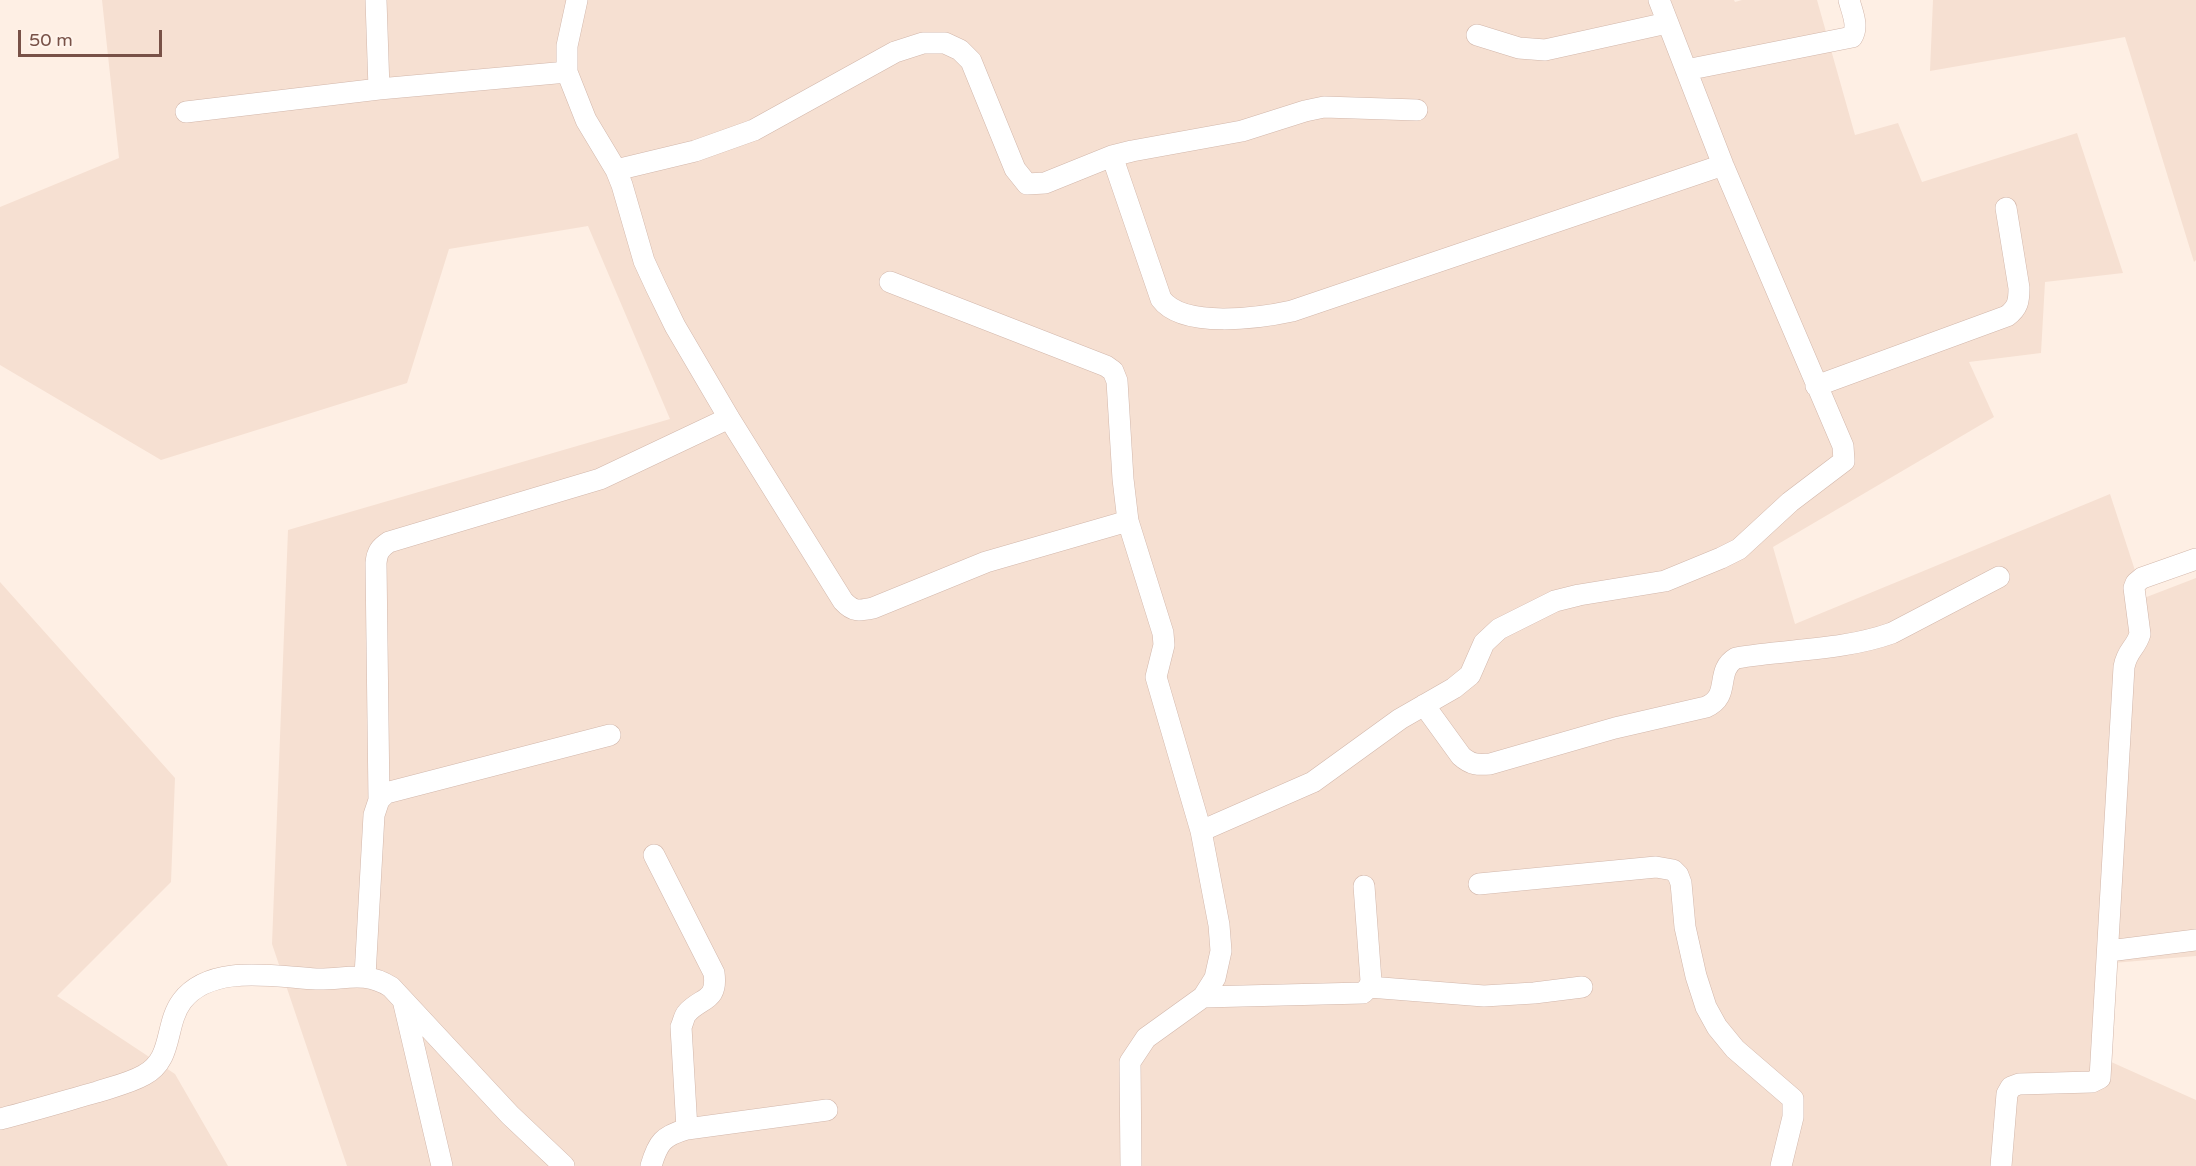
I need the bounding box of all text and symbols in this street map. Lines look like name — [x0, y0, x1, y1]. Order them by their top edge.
scale bar — [21, 18, 165, 56]
text: 50 m — [29, 29, 73, 51]

